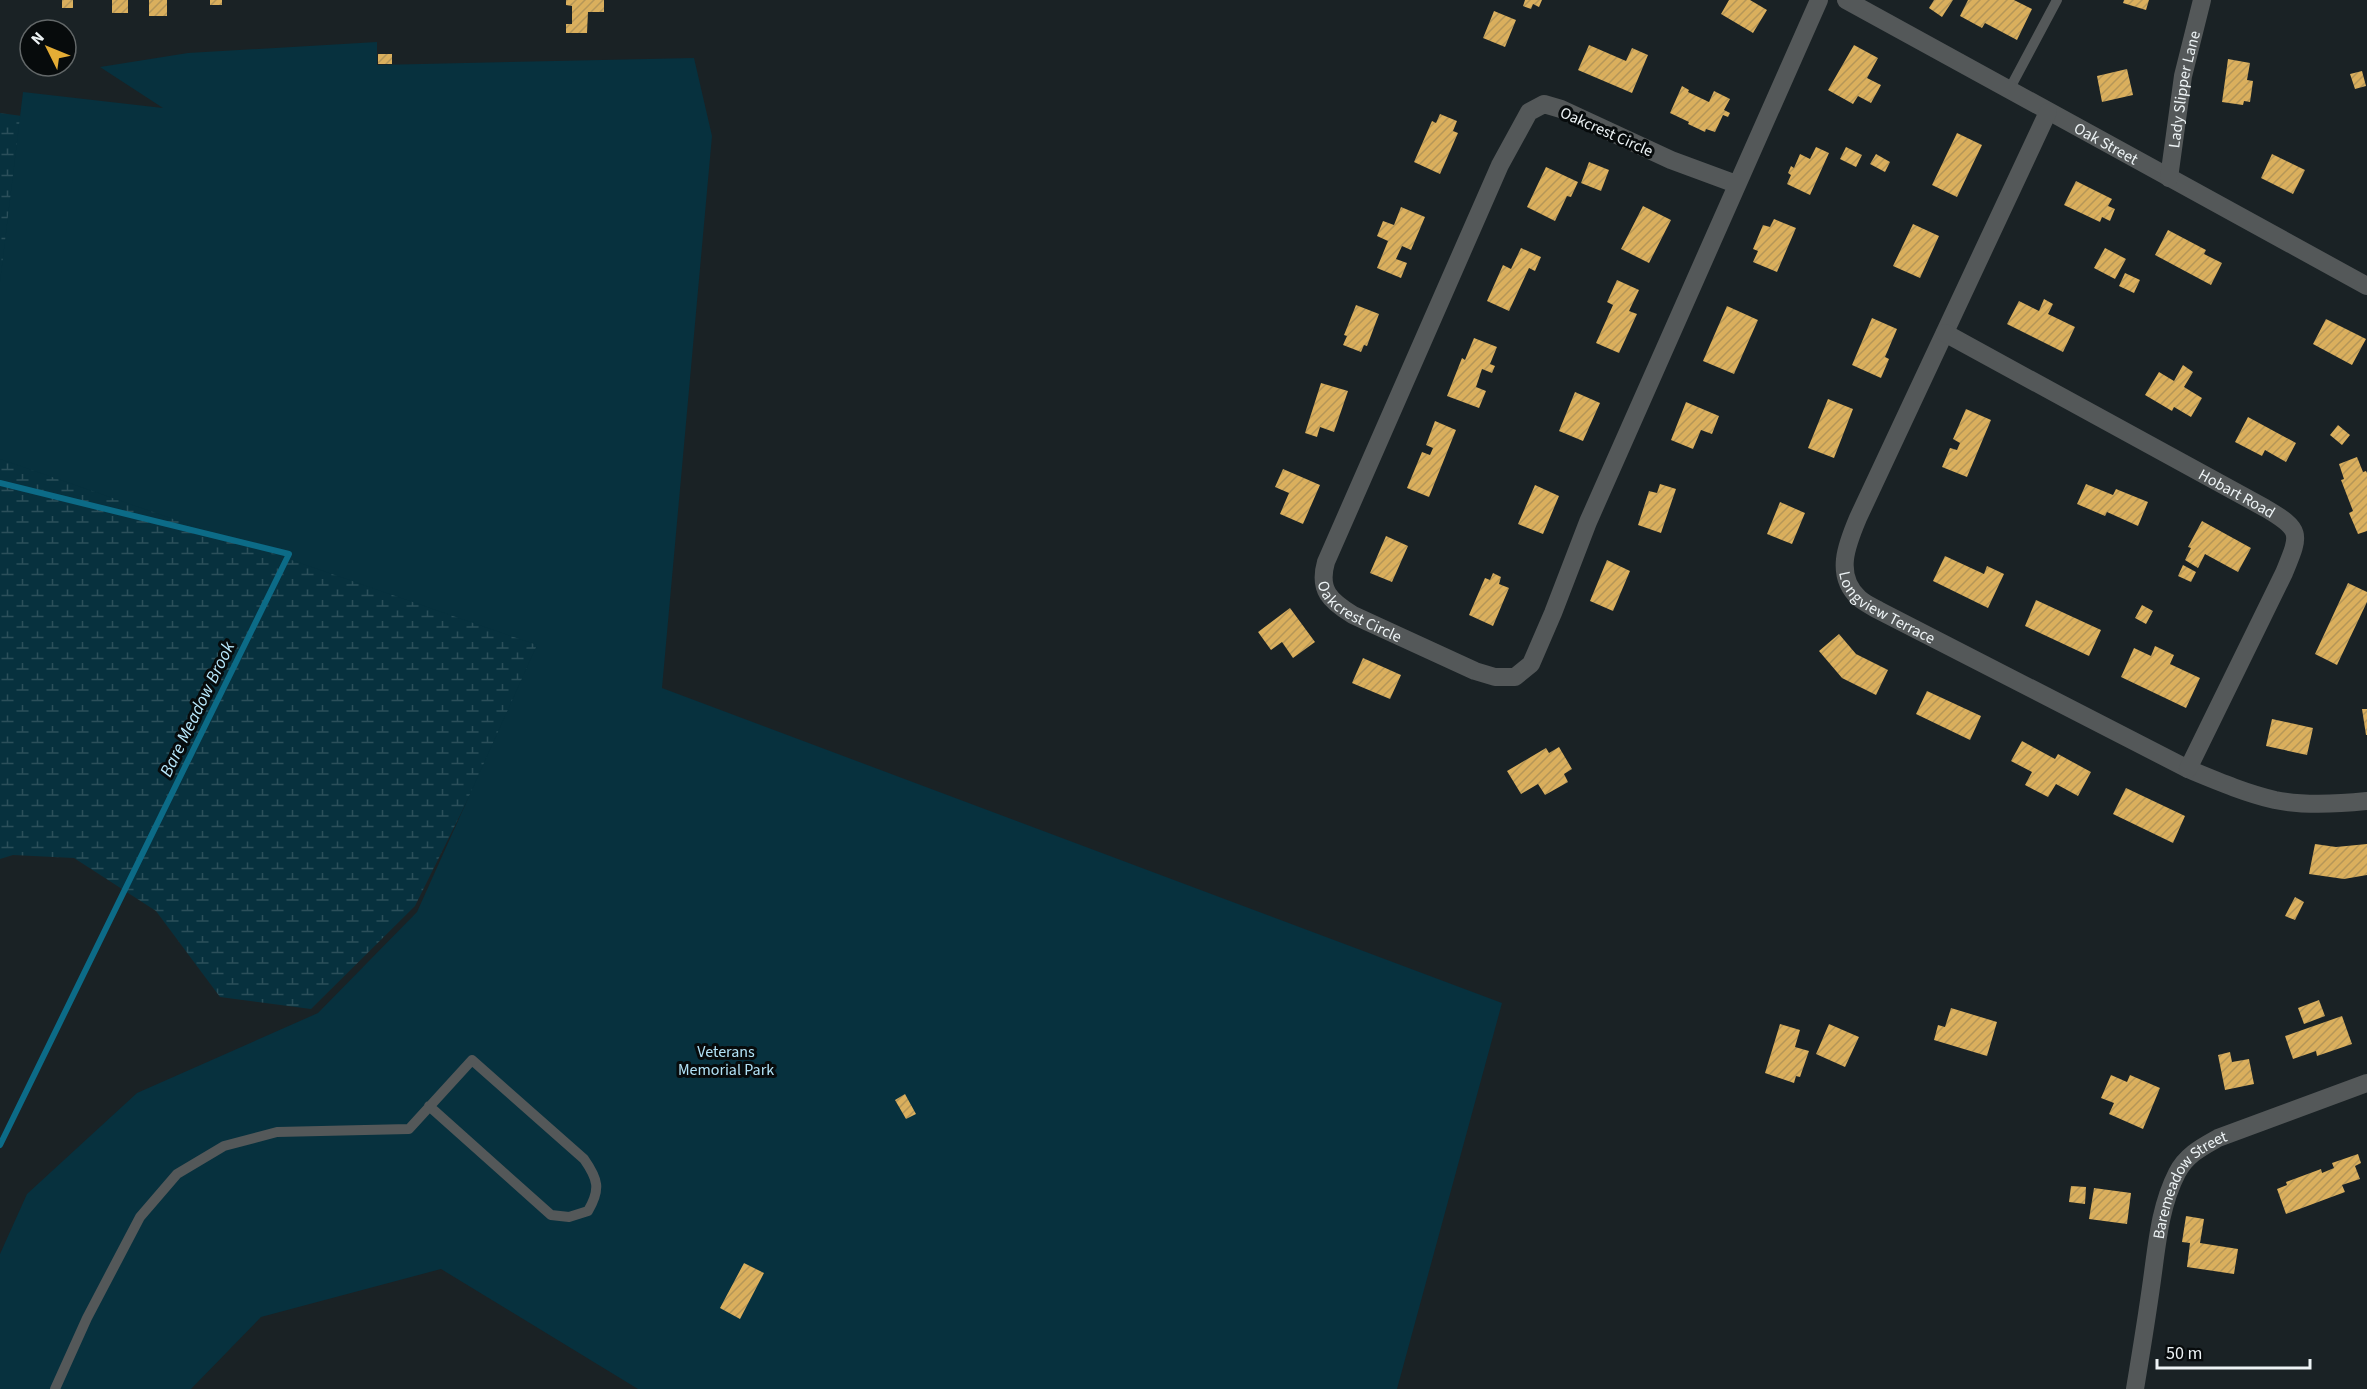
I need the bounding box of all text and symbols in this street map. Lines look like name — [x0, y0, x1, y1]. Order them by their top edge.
north arrow — [18, 18, 78, 78]
text: N — [26, 27, 49, 50]
street label: Lady Slipper Lane — [2163, 28, 2206, 149]
street label: Oakcrest Circle — [1557, 102, 1657, 162]
street label: Oak Street — [2070, 117, 2142, 171]
street label: Hobart Road — [2194, 464, 2279, 524]
street label: Longview Terrace — [1833, 569, 1939, 650]
street label: Oakcrest Circle — [1312, 578, 1405, 648]
water label: Bare Meadow Brook — [154, 637, 241, 781]
park label: Veterans Memorial Park — [678, 1041, 774, 1081]
street label: Baremeadow Street — [2148, 1125, 2231, 1241]
scale bar — [2157, 1332, 2310, 1370]
text: 50 m — [2166, 1341, 2202, 1366]

